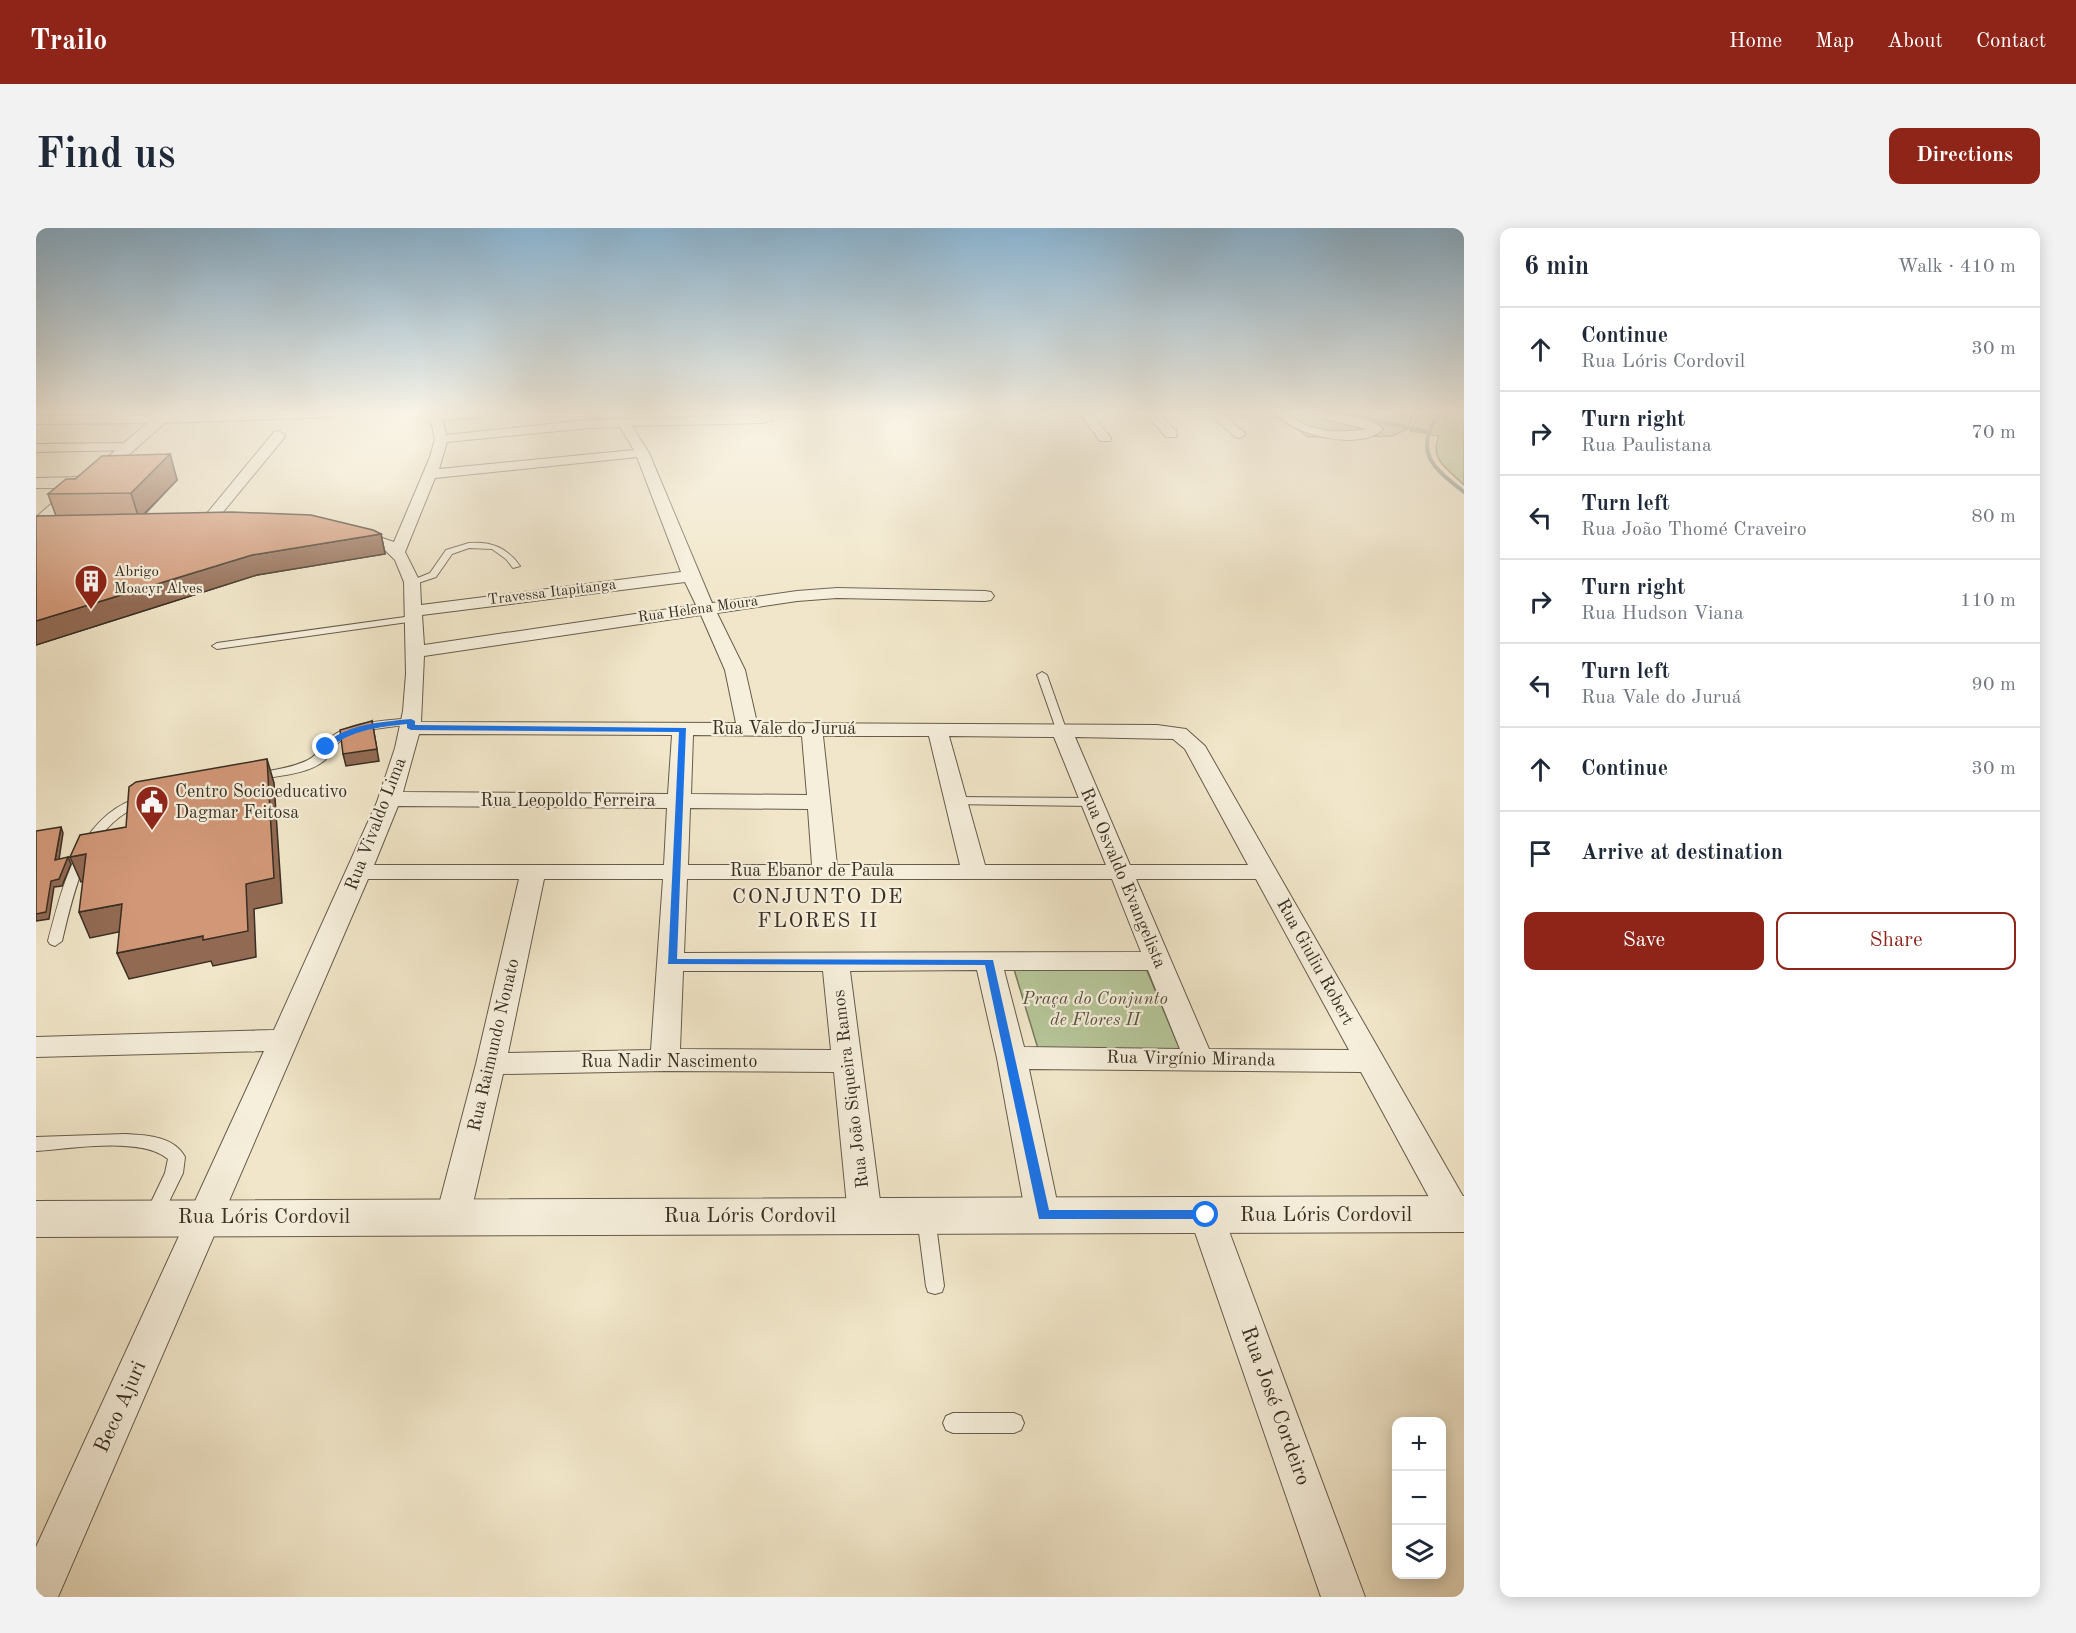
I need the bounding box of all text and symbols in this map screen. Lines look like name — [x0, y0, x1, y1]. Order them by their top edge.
text: Trailo — [30, 28, 107, 56]
text: Home — [1729, 31, 1782, 52]
text: Map — [1815, 31, 1854, 52]
text: About — [1887, 31, 1943, 52]
text: Contact — [1976, 31, 2046, 52]
button: Directions — [1889, 128, 2040, 184]
text: Find us — [36, 135, 175, 177]
text: 6 min — [1524, 254, 1589, 280]
text: Walk · 410 m — [1897, 257, 2016, 277]
text: Continue — [1581, 325, 1668, 347]
icon: ahead — [1524, 333, 1557, 366]
text: 30 m — [1971, 339, 2016, 359]
text: Rua Lóris Cordovil — [1581, 352, 1745, 372]
text: Turn right — [1581, 409, 1685, 431]
icon: right — [1524, 417, 1557, 450]
text: 70 m — [1971, 423, 2016, 443]
text: Rua Paulistana — [1581, 436, 1712, 456]
text: Turn left — [1581, 493, 1670, 515]
icon: left — [1524, 501, 1557, 534]
text: 80 m — [1971, 507, 2016, 527]
text: Rua João Thomé Craveiro — [1581, 520, 1807, 540]
building icon: Abrigo Moacyr Alves — [73, 563, 109, 610]
place label: Abrigo Moacyr Alves — [114, 565, 202, 597]
text: Turn right — [1581, 577, 1685, 599]
street label: Travessa Itapitanga — [487, 578, 618, 608]
icon: right — [1524, 585, 1557, 618]
text: 110 m — [1960, 591, 2016, 611]
street label: Rua Helena Moura — [637, 594, 760, 626]
text: Rua Hudson Viana — [1581, 604, 1744, 624]
text: Turn left — [1581, 661, 1670, 683]
icon: left — [1524, 669, 1557, 702]
text: 90 m — [1971, 675, 2016, 695]
text: Rua Vale do Juruá — [1581, 688, 1742, 708]
street label: Rua Vale do Juruá — [712, 720, 856, 738]
route end — [312, 733, 338, 759]
icon: ahead — [1524, 753, 1557, 786]
street label: Rua Vivaldo Lima — [342, 755, 410, 893]
text: Continue — [1581, 758, 1668, 780]
text: 30 m — [1971, 759, 2016, 779]
place label: Centro Socioeducativo Dagmar Feitosa — [175, 783, 347, 822]
public building icon: Centro Socioeducativo Dagmar Feitosa — [134, 784, 170, 831]
street label: Rua Osvaldo Evangelista — [1077, 785, 1169, 971]
street label: Rua Leopoldo Ferreira — [480, 792, 656, 810]
icon: arrive — [1524, 837, 1557, 870]
text: Arrive at destination — [1581, 842, 1783, 864]
street label: Rua Ebanor de Paula — [730, 862, 894, 880]
district label: CONJUNTO DE FLORES II — [732, 887, 904, 932]
street label: Rua Giuliu Robert — [1273, 896, 1357, 1028]
button: Save — [1524, 912, 1764, 970]
button: Share — [1776, 912, 2016, 970]
street label: Rua Raimundo Nonato — [465, 957, 523, 1133]
street label: Rua João Siqueira Ramos — [830, 989, 872, 1189]
park label: Praça do Conjunto de Flores II — [1021, 990, 1168, 1029]
street label: Rua Virgínio Miranda — [1106, 1049, 1276, 1069]
street label: Rua Nadir Nascimento — [581, 1053, 757, 1071]
route start — [1192, 1201, 1218, 1227]
street label: Rua Lóris Cordovil — [1240, 1205, 1412, 1226]
street label: Rua Lóris Cordovil — [664, 1206, 836, 1227]
street label: Rua Lóris Cordovil — [178, 1207, 350, 1228]
street label: Rua José Cordeiro — [1237, 1324, 1313, 1488]
street label: Beco Ajuri — [92, 1358, 150, 1456]
map controls — [1392, 1417, 1446, 1579]
button: + — [1392, 1417, 1446, 1471]
button: − — [1392, 1471, 1446, 1525]
button: layers — [1392, 1525, 1446, 1579]

